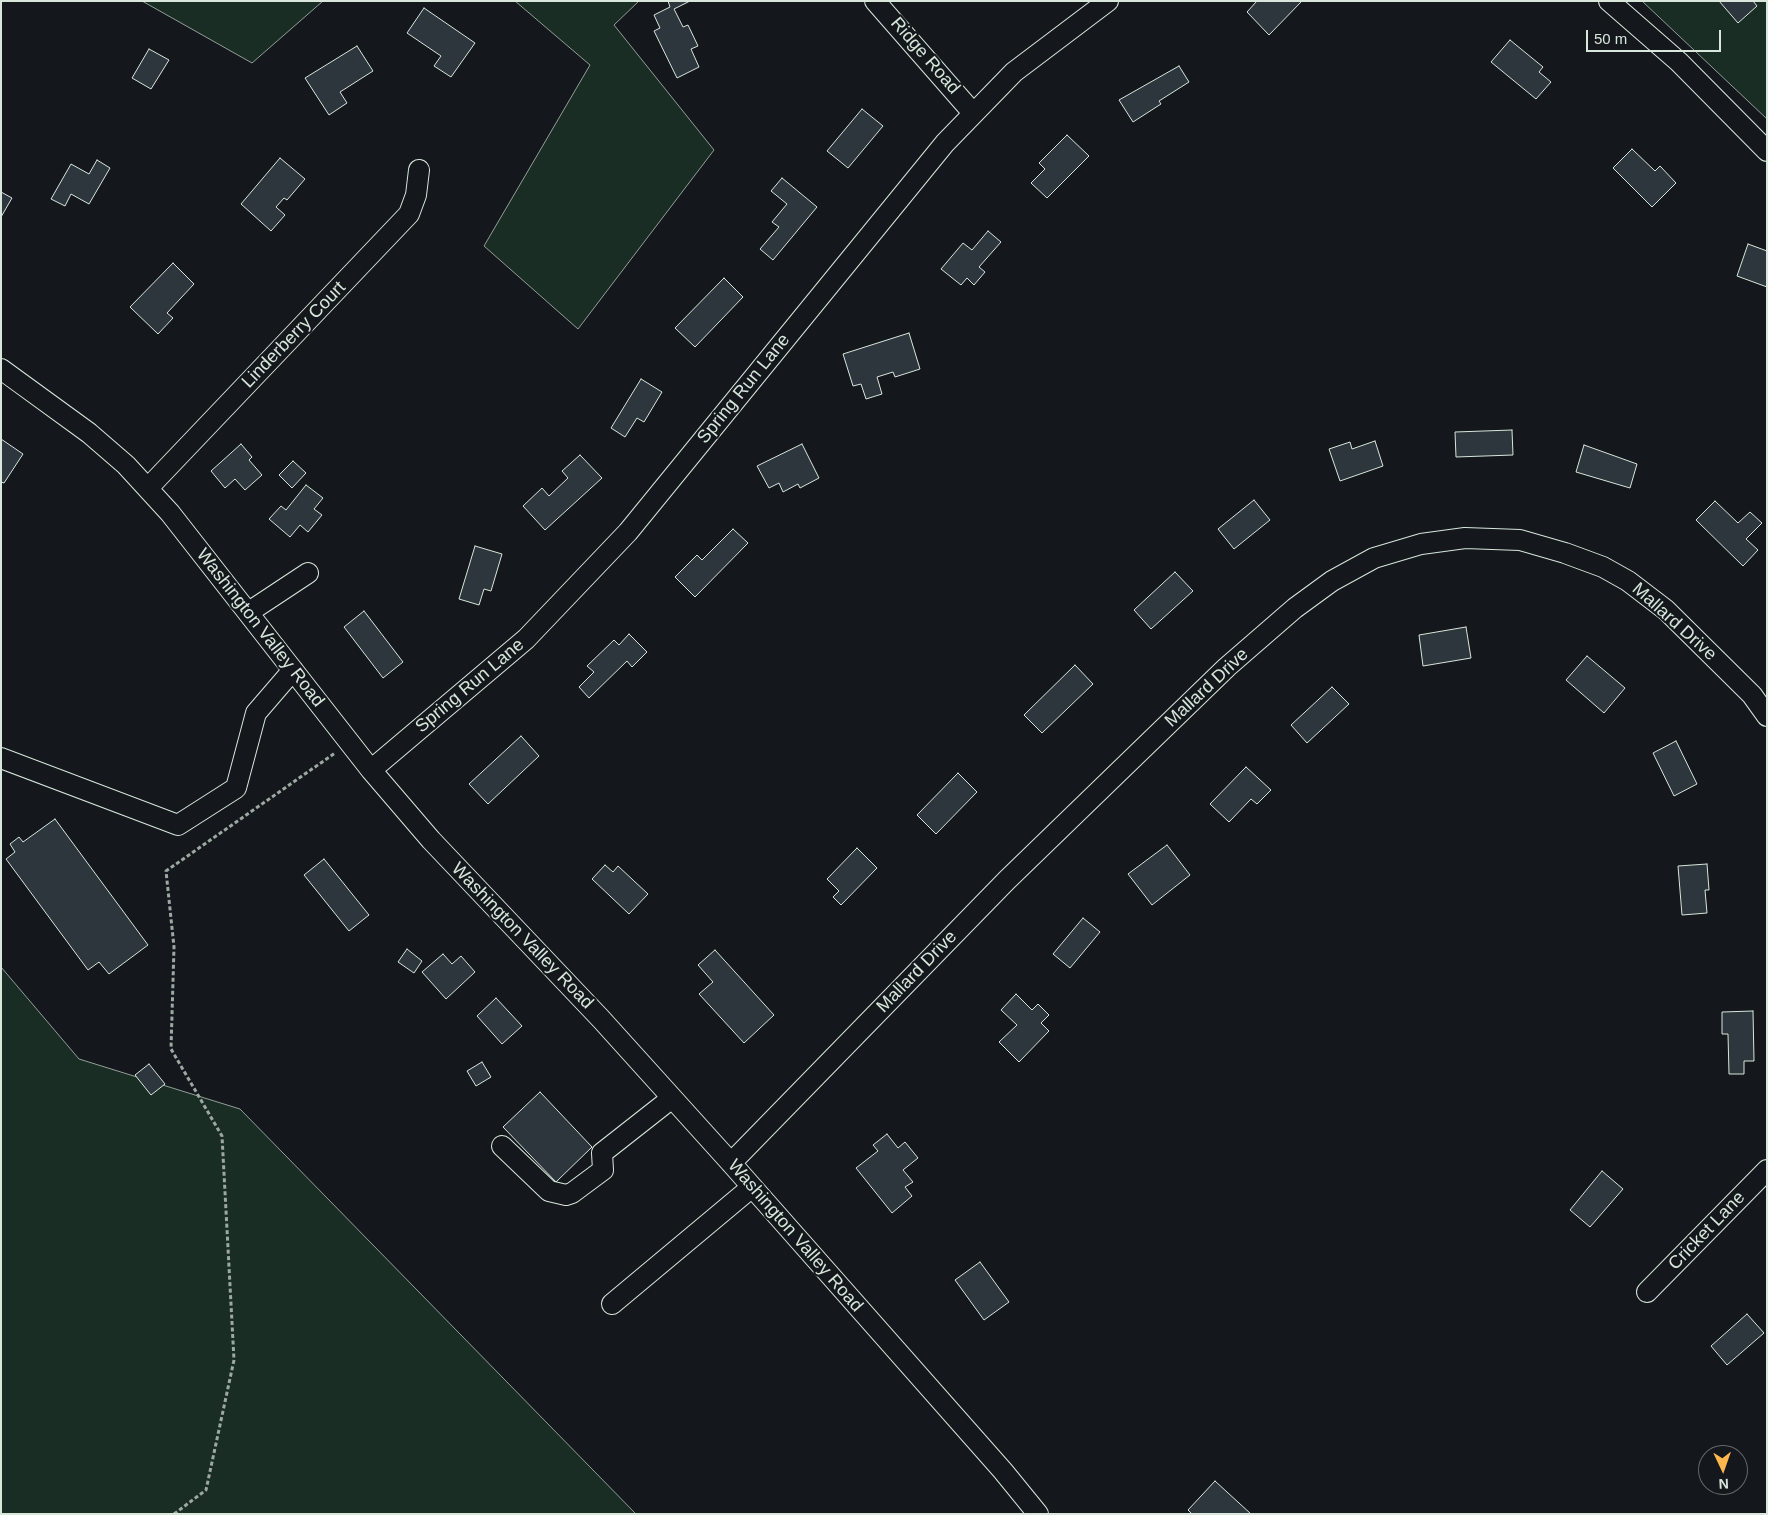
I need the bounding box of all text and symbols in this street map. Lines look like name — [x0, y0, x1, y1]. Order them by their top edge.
street label: Ridge Road — [886, 13, 964, 99]
scale bar — [1588, 20, 1723, 52]
text: 50 m — [1594, 30, 1627, 47]
street label: Linderberry Court — [238, 277, 350, 393]
street label: Spring Run Lane — [693, 330, 795, 448]
street label: Washington Valley Road — [191, 544, 329, 712]
street label: Mallard Drive — [1627, 579, 1721, 665]
street label: Spring Run Lane — [411, 634, 529, 738]
street label: Mallard Drive — [1161, 644, 1253, 732]
street label: Washington Valley Road — [446, 858, 598, 1014]
street label: Mallard Drive — [872, 926, 962, 1018]
street label: Washington Valley Road — [723, 1155, 867, 1317]
street label: Cricket Lane — [1664, 1187, 1750, 1275]
north arrow — [1698, 1445, 1748, 1495]
text: N — [1718, 1476, 1729, 1492]

